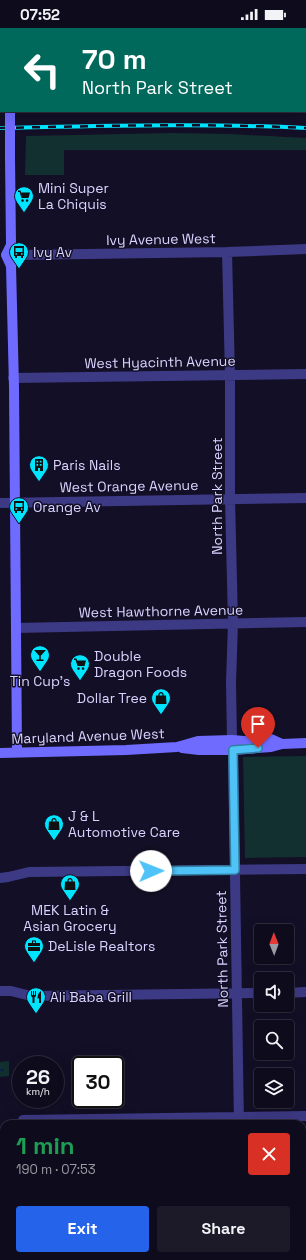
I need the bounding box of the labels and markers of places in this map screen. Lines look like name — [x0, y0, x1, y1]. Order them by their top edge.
place label: Mini Super La Chiquis — [38, 179, 109, 213]
supermarket icon: Mini Super La Chiquis — [13, 185, 35, 213]
bus stop icon: Ivy Av — [8, 241, 30, 269]
place label: Ivy Av — [33, 243, 73, 261]
building icon: Paris Nails — [28, 454, 50, 482]
place label: Paris Nails — [53, 456, 121, 474]
bus stop icon: Orange Av — [8, 496, 30, 524]
place label: Orange Av — [33, 498, 101, 516]
bar icon: Tin Cup's — [29, 644, 51, 672]
place label: Double Dragon Foods — [94, 647, 187, 681]
supermarket icon: Double Dragon Foods — [69, 653, 91, 681]
place label: Tin Cup's — [10, 672, 70, 690]
shop icon: Dollar Tree — [150, 687, 172, 715]
place label: Dollar Tree — [77, 689, 147, 707]
pin — [241, 707, 275, 748]
place label: J & L Automotive Care — [68, 807, 180, 841]
shop icon: J & L Automotive Care — [43, 813, 65, 841]
shop icon: MEK Latin & Asian Grocery — [59, 873, 81, 901]
place label: MEK Latin & Asian Grocery — [23, 901, 117, 935]
office icon: DeLisle Realtors — [23, 935, 45, 963]
place label: DeLisle Realtors — [48, 937, 155, 955]
restaurant icon: Ali Baba Grill — [25, 986, 47, 1014]
place label: Ali Baba Grill — [50, 988, 132, 1006]

